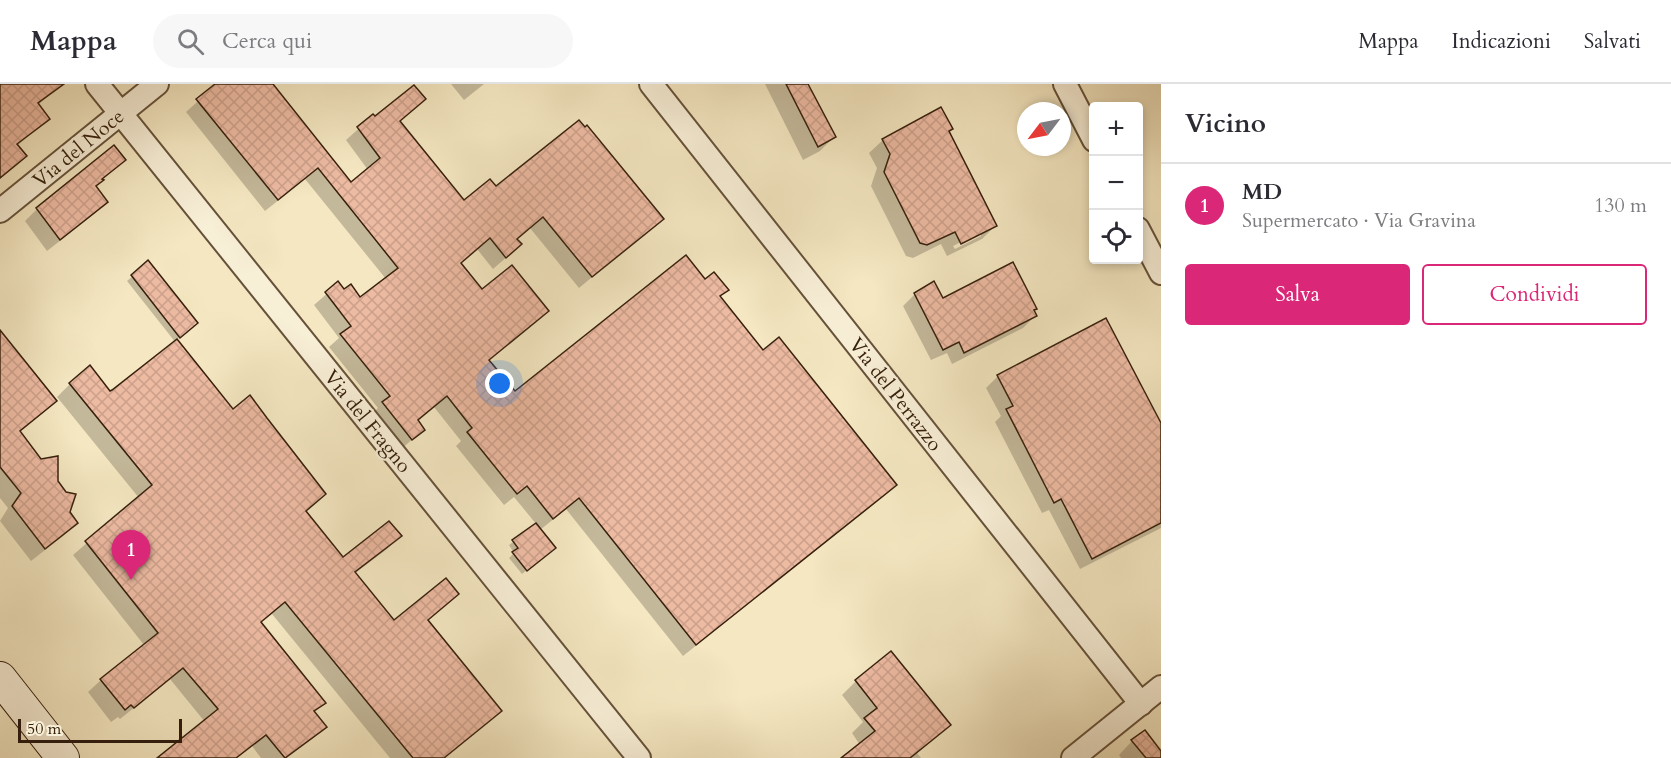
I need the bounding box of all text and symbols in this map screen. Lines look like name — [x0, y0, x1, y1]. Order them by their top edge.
search box — [153, 14, 573, 68]
text: Mappa — [30, 22, 117, 60]
icon: search — [174, 25, 207, 58]
text: Cerca qui — [222, 26, 312, 56]
text: Mappa — [1358, 27, 1418, 56]
text: Indicazioni — [1451, 27, 1551, 56]
text: Salvati — [1584, 27, 1641, 56]
north arrow — [1017, 102, 1071, 156]
map controls — [1089, 102, 1143, 264]
button: + — [1089, 102, 1143, 156]
street label: Via del Noce — [27, 103, 130, 194]
text: Vicino — [1185, 106, 1266, 141]
button: − — [1089, 156, 1143, 210]
text: MD — [1242, 177, 1282, 207]
text: 1 — [1199, 192, 1210, 219]
text: 130 m — [1594, 192, 1647, 219]
text: Supermercato · Via Gravina — [1242, 207, 1476, 234]
button: locate — [1089, 210, 1143, 264]
button: Salva — [1185, 264, 1410, 325]
button: Condividi — [1422, 264, 1647, 325]
street label: Via del Perrazzo — [843, 332, 949, 457]
street label: Via del Fragno — [318, 364, 418, 479]
your location — [485, 369, 514, 398]
pin: 1 — [112, 530, 150, 580]
scale bar — [18, 716, 182, 744]
text: 50 m — [27, 718, 61, 740]

